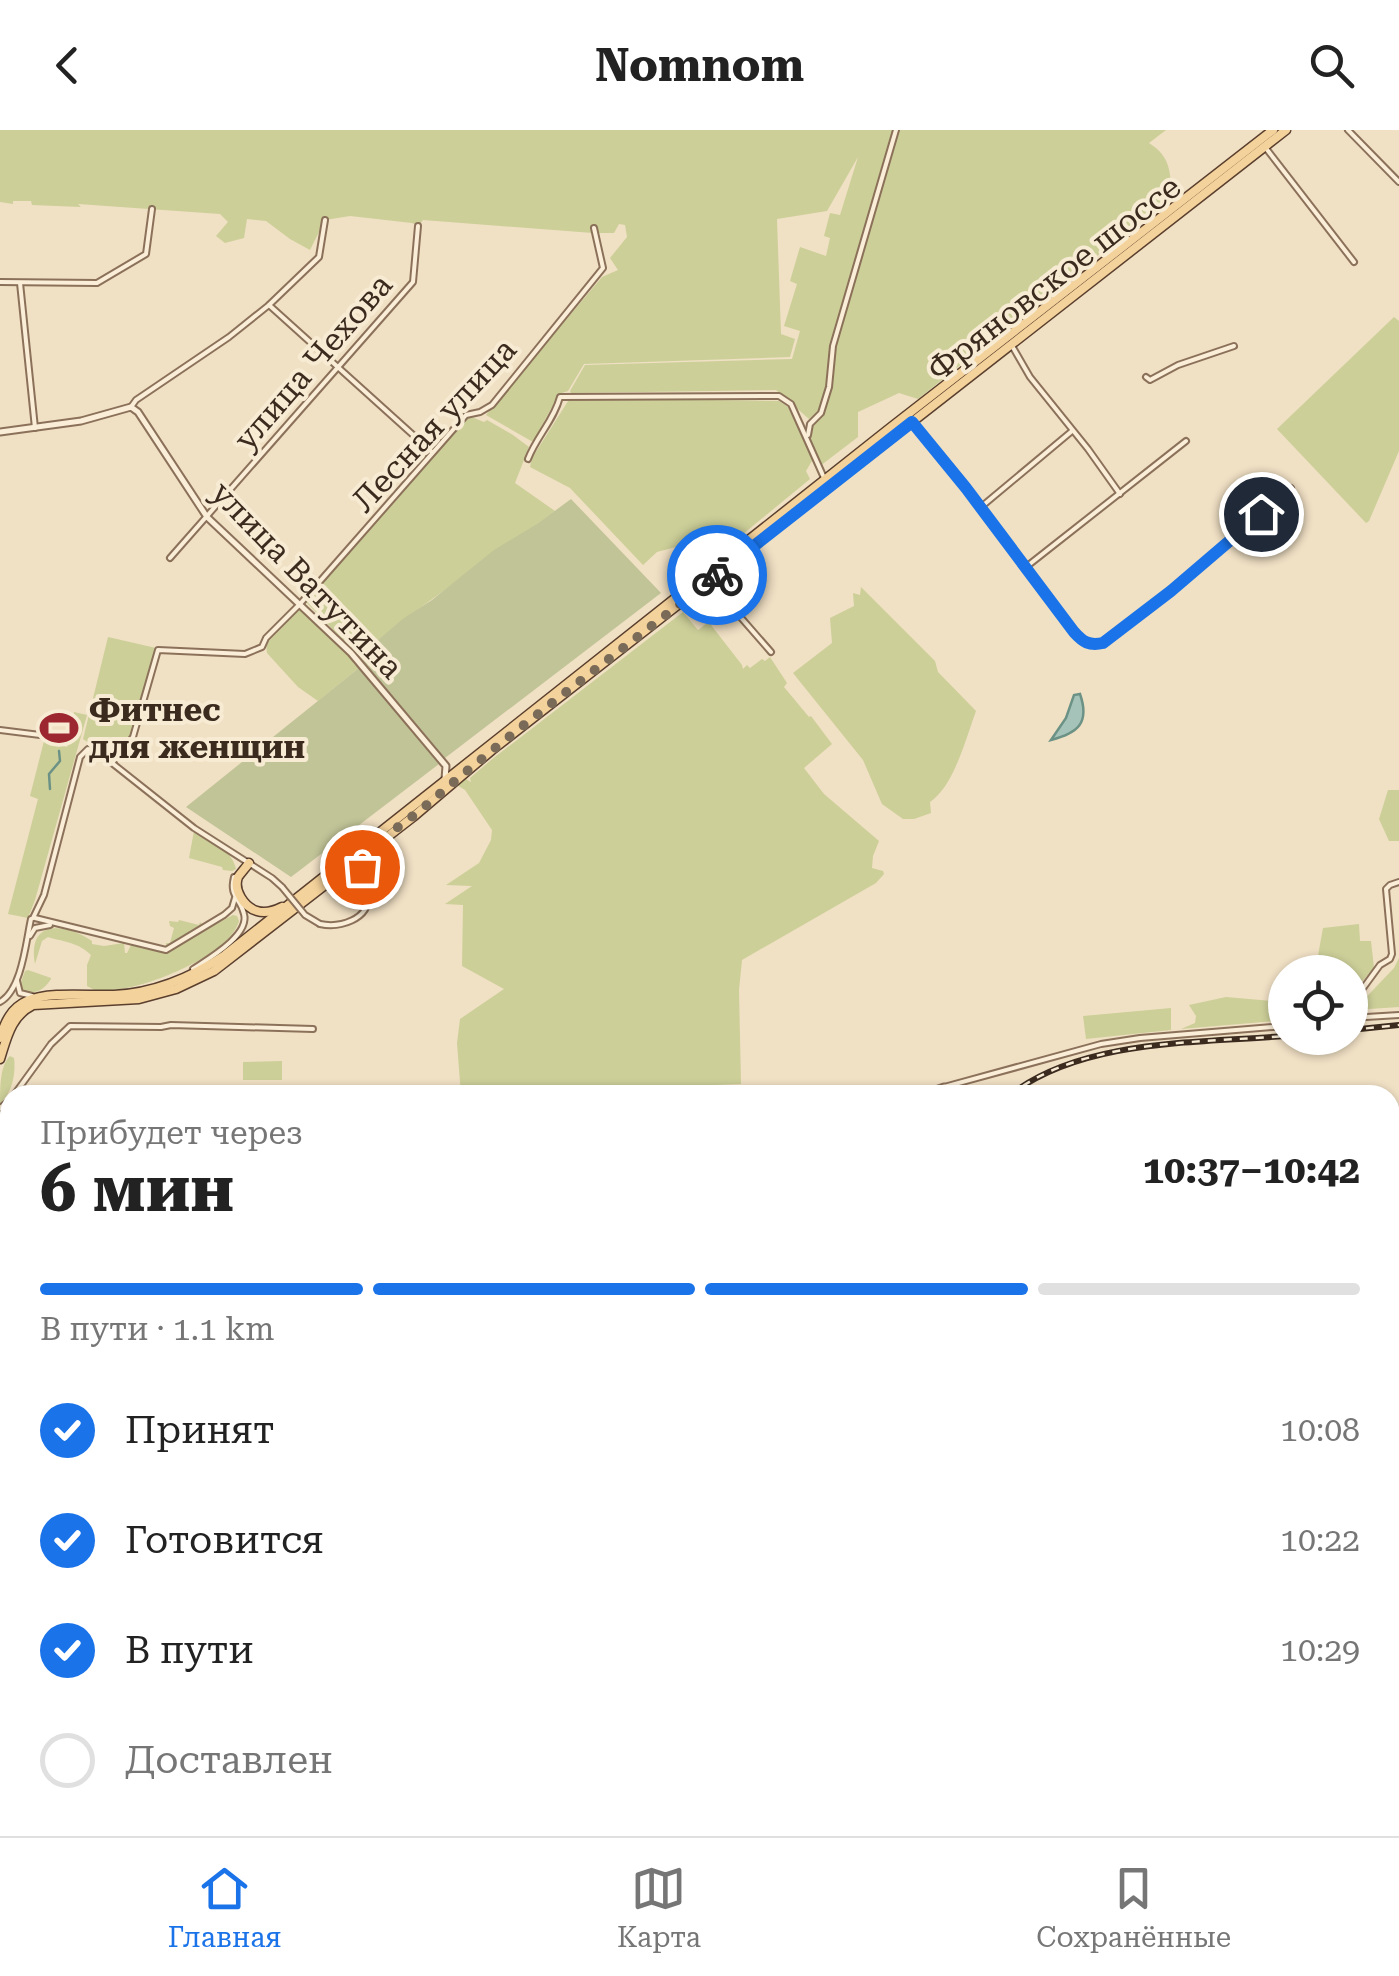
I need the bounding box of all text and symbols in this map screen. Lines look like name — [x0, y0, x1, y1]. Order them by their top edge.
icon: back — [40, 38, 95, 93]
icon: search — [1304, 38, 1359, 93]
text: Nomnom — [595, 39, 804, 92]
street label: Фряновское шоссе — [920, 167, 1188, 389]
street label: улица Чехова — [226, 266, 400, 458]
street label: Лесная улица — [344, 331, 524, 519]
pin — [1219, 472, 1304, 557]
street label: улица Ватутина — [203, 474, 411, 686]
icon: home — [1234, 487, 1289, 542]
courier — [667, 525, 767, 625]
icon: bike — [690, 548, 745, 603]
place label: Фитнес для женщин — [89, 691, 305, 766]
sports icon: Фитнес для женщин — [38, 707, 80, 749]
pin — [320, 825, 405, 910]
icon: bag — [335, 840, 390, 895]
map controls — [1268, 955, 1368, 1055]
button: locate — [1268, 955, 1368, 1055]
text: Прибудет через — [40, 1114, 303, 1152]
text: 10:37–10:42 — [1143, 1148, 1360, 1192]
text: 6 мин — [40, 1151, 234, 1227]
text: В пути · 1.1 km — [40, 1310, 274, 1348]
icon: check — [40, 1403, 95, 1458]
text: Принят — [125, 1408, 275, 1452]
text: 10:08 — [1280, 1411, 1360, 1449]
icon: check — [40, 1513, 95, 1568]
text: Готовится — [125, 1518, 324, 1562]
text: 10:22 — [1280, 1521, 1360, 1559]
icon: check — [40, 1623, 95, 1678]
text: В пути — [125, 1628, 254, 1672]
text: 10:29 — [1280, 1631, 1360, 1669]
text: Доставлен — [125, 1738, 333, 1782]
tab: Главная — [168, 1861, 282, 1954]
tab: Карта — [617, 1861, 701, 1954]
tab: Сохранённые — [1036, 1861, 1231, 1954]

